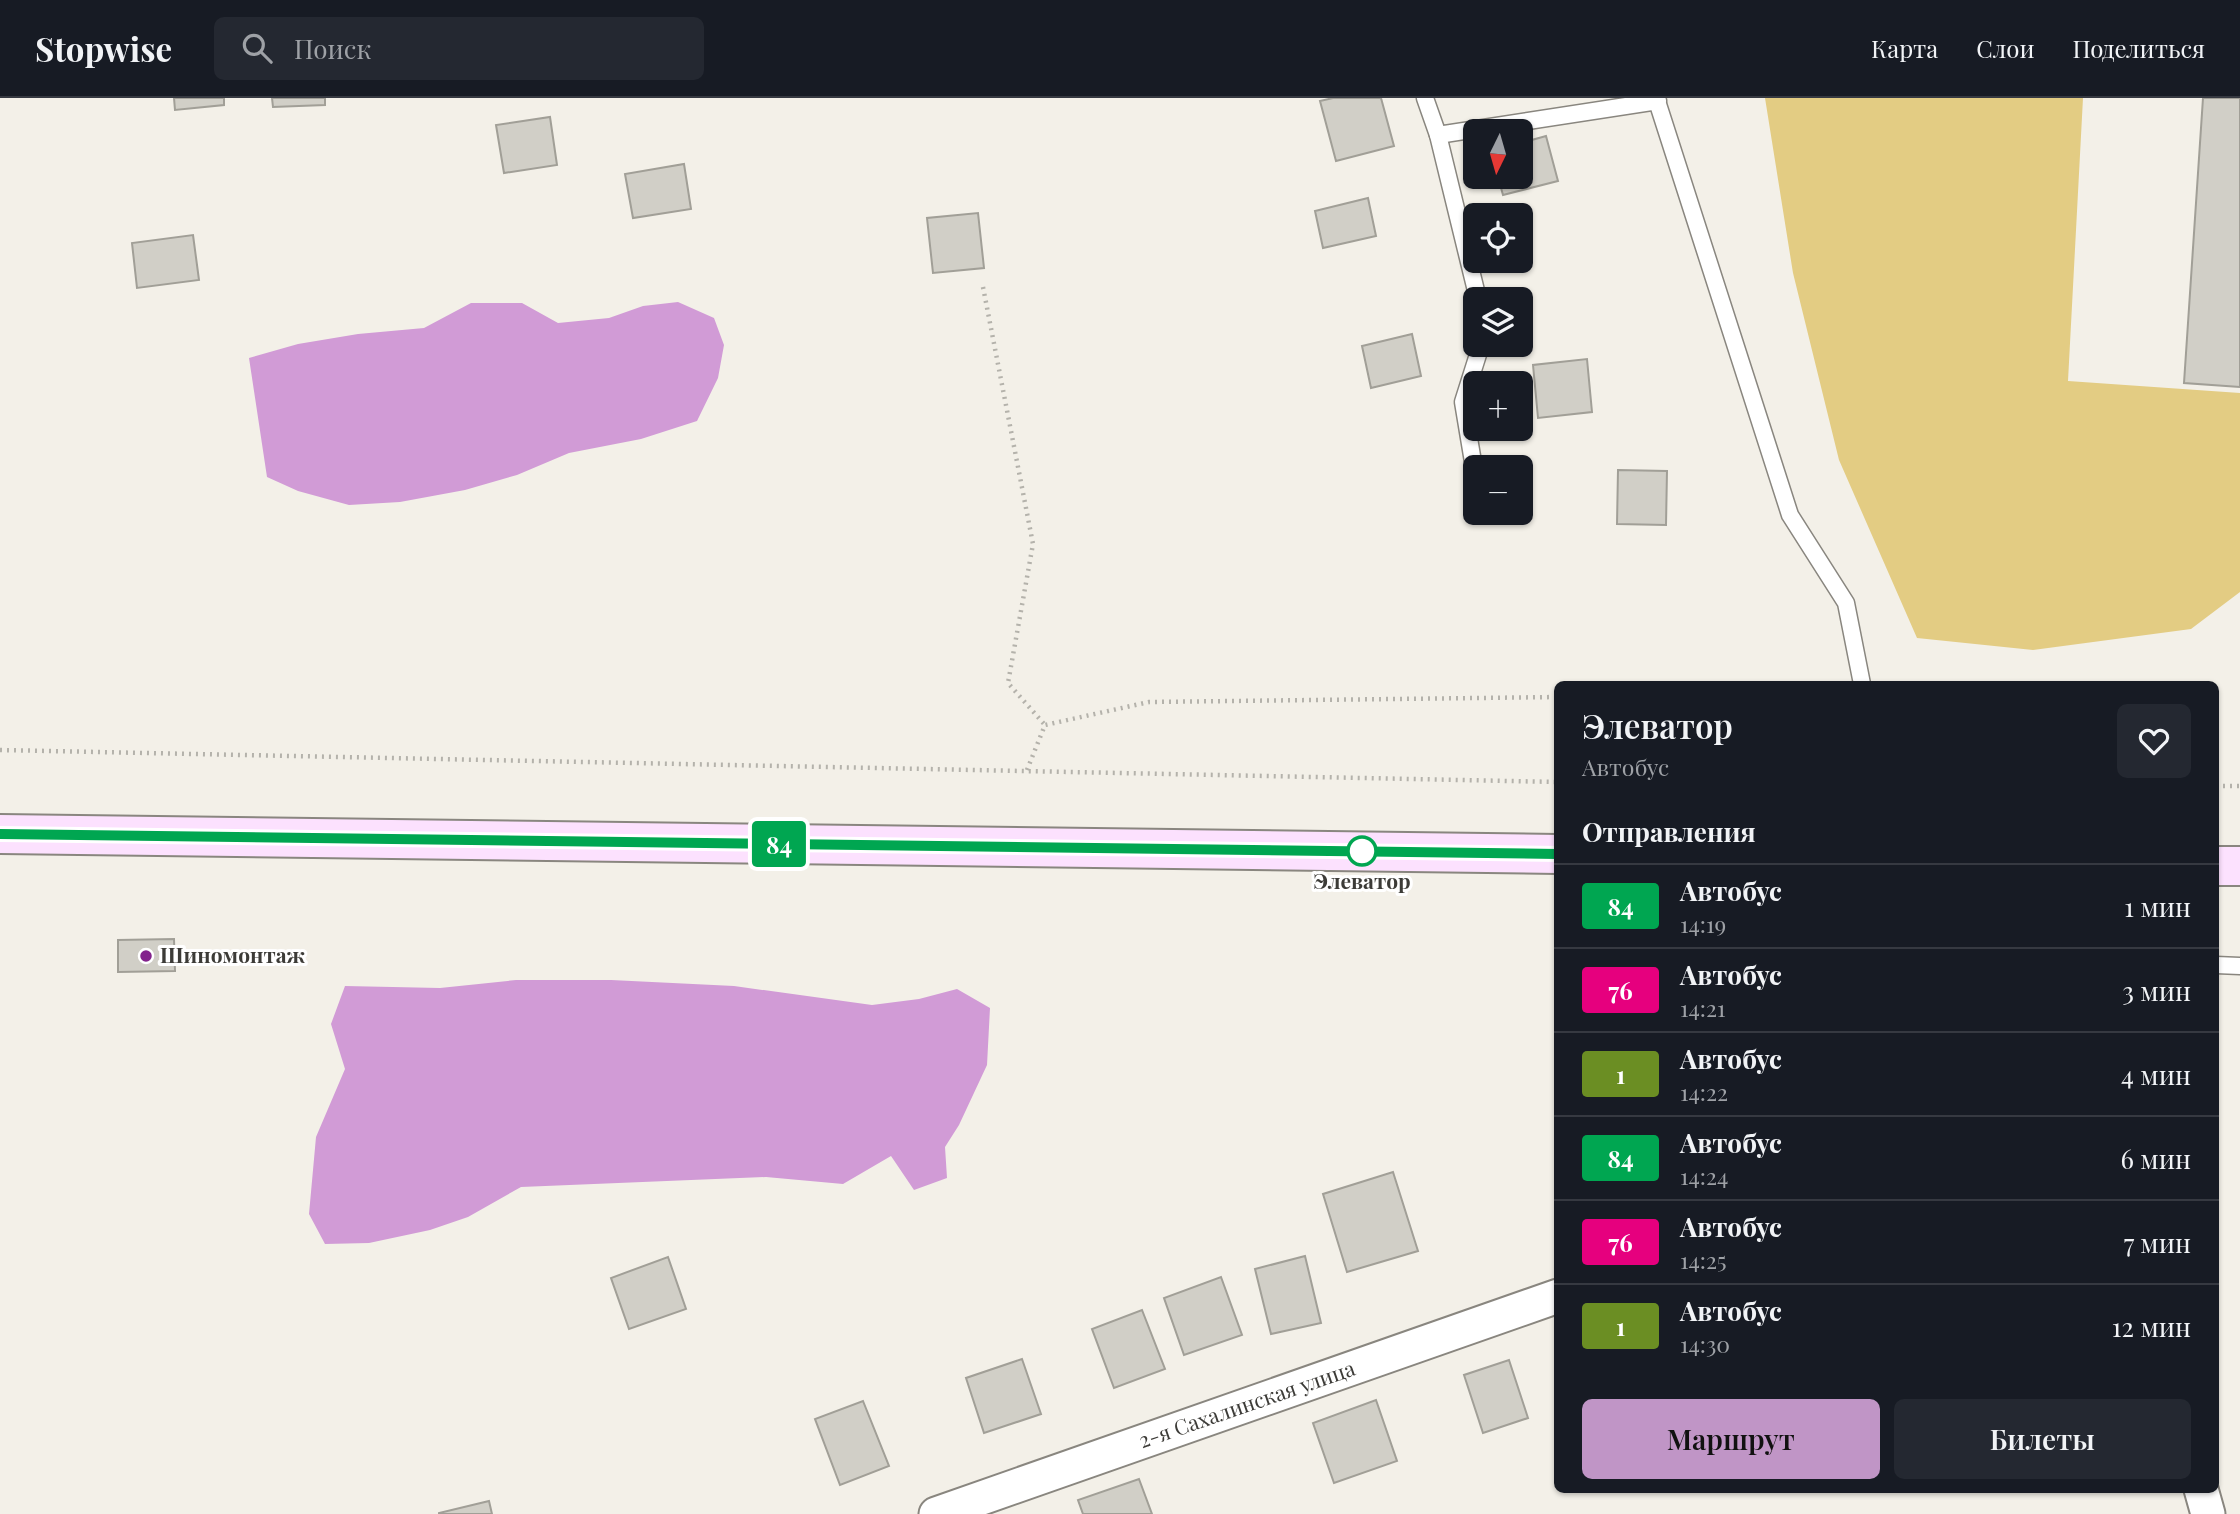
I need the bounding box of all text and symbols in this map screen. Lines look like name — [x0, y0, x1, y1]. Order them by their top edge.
search box — [214, 17, 704, 80]
text: Stopwise — [35, 26, 172, 70]
icon: search — [238, 29, 276, 67]
text: Поиск — [294, 31, 371, 66]
text: Карта — [1871, 32, 1938, 64]
text: Слои — [1976, 32, 2035, 64]
text: Поделиться — [2073, 32, 2205, 64]
north arrow — [1463, 119, 1533, 189]
map controls — [1463, 119, 1533, 525]
button: locate — [1463, 203, 1533, 273]
button: layers — [1463, 287, 1533, 357]
button: + — [1463, 371, 1533, 441]
button: − — [1463, 455, 1533, 525]
text: Элеватор — [1582, 703, 1733, 747]
button: heart — [2117, 704, 2191, 778]
text: Автобус — [1582, 751, 1669, 782]
text: Отправления — [1582, 814, 1756, 849]
line badge: 84 — [748, 821, 810, 867]
text: 84 — [766, 828, 792, 860]
marker: Элеватор — [1347, 836, 1377, 866]
place label: Элеватор — [1313, 866, 1411, 894]
text: Автобус — [1680, 873, 1782, 908]
text: 1 мин — [2124, 889, 2191, 924]
text: 84 — [1607, 890, 1634, 922]
text: 14:19 — [1680, 908, 1726, 939]
place label: Шиномонтаж — [160, 940, 306, 968]
marker: Шиномонтаж — [138, 948, 154, 964]
text: Автобус — [1680, 957, 1782, 992]
text: 3 мин — [2122, 973, 2191, 1008]
text: 76 — [1608, 974, 1633, 1006]
text: 14:21 — [1680, 992, 1726, 1023]
text: Автобус — [1680, 1041, 1782, 1076]
text: 4 мин — [2121, 1057, 2191, 1092]
text: 1 — [1616, 1058, 1625, 1090]
text: 14:22 — [1680, 1076, 1728, 1107]
text: Автобус — [1680, 1125, 1782, 1160]
text: 6 мин — [2120, 1141, 2191, 1176]
text: 84 — [1607, 1142, 1634, 1174]
text: 14:24 — [1680, 1160, 1728, 1191]
text: Автобус — [1680, 1209, 1782, 1244]
text: 7 мин — [2124, 1225, 2191, 1260]
text: 76 — [1608, 1226, 1633, 1258]
text: 14:25 — [1680, 1244, 1727, 1275]
text: Автобус — [1680, 1293, 1782, 1328]
text: 12 мин — [2112, 1309, 2191, 1344]
text: 1 — [1616, 1310, 1625, 1342]
text: 14:30 — [1680, 1328, 1730, 1359]
street label: 2-я Сахалинская улица — [1134, 1353, 1359, 1453]
button: Маршрут — [1582, 1399, 1880, 1479]
button: Билеты — [1894, 1399, 2191, 1479]

